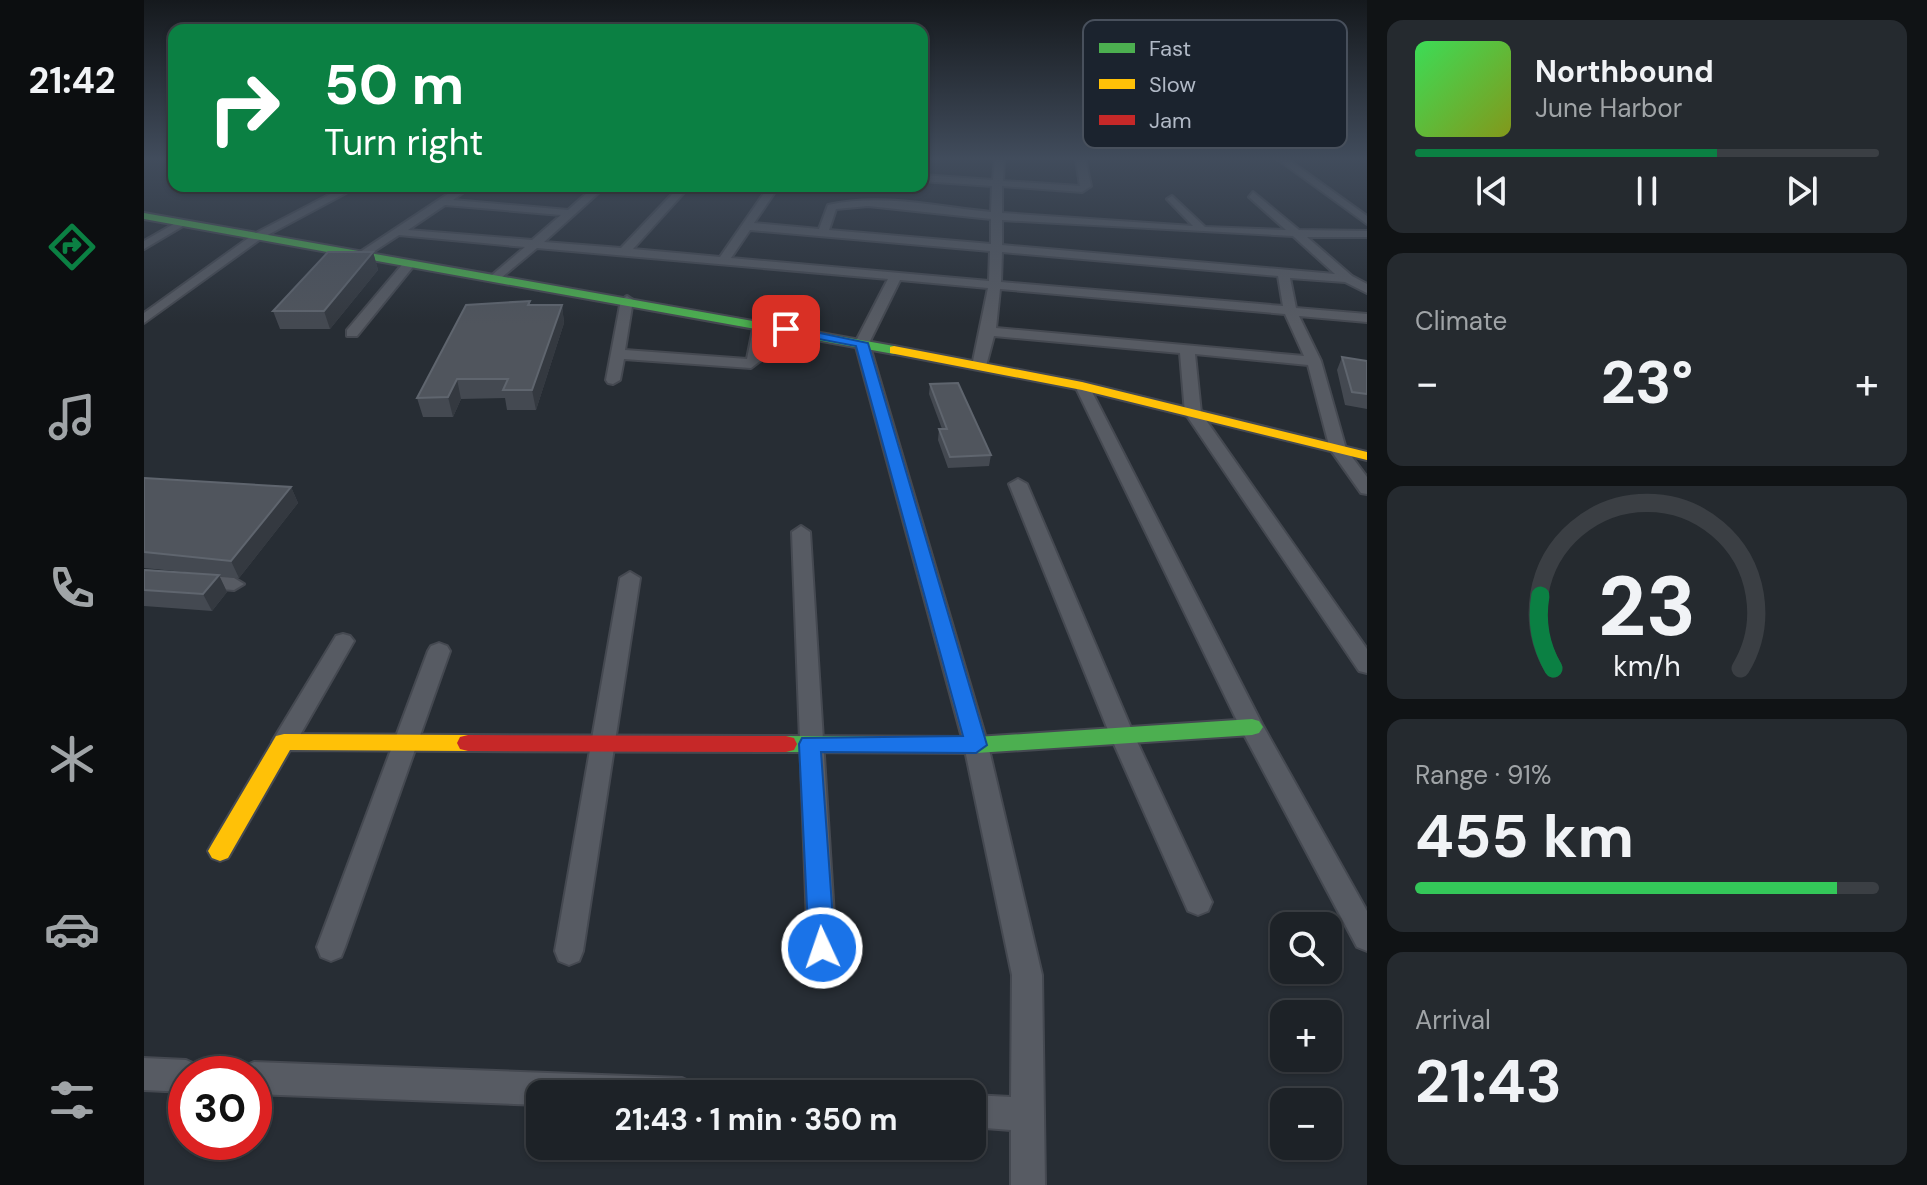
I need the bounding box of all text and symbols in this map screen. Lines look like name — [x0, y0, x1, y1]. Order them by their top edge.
legend — [1083, 20, 1347, 148]
text: Fast — [1149, 34, 1191, 63]
text: 50 m — [324, 48, 464, 121]
text: Northbound — [1535, 52, 1714, 91]
icon: right — [192, 56, 296, 160]
text: 21:42 — [28, 57, 116, 104]
text: Slow — [1149, 70, 1196, 99]
text: June Harbor — [1535, 91, 1682, 125]
text: Jam — [1149, 106, 1192, 135]
text: Turn right — [324, 119, 483, 166]
icon: previous — [1470, 169, 1514, 213]
icon: pause — [1625, 169, 1669, 213]
icon: next — [1780, 169, 1824, 213]
icon: directions — [44, 219, 100, 275]
pin — [752, 295, 820, 363]
text: Climate — [1415, 304, 1507, 338]
icon: arrive — [764, 307, 808, 351]
text: 23° — [1601, 343, 1693, 422]
text: − — [1415, 354, 1439, 412]
text: + — [1855, 354, 1879, 412]
icon: music — [44, 389, 100, 445]
text: 23 — [1598, 551, 1696, 660]
icon: phone — [44, 560, 100, 616]
text: km/h — [1613, 648, 1681, 685]
icon: climate — [44, 731, 100, 787]
text: Range · 91% — [1415, 758, 1551, 792]
text: 455 km — [1415, 797, 1634, 876]
icon: car — [44, 901, 100, 957]
position arrow — [780, 906, 864, 990]
map controls — [1270, 912, 1342, 1160]
button: search — [1270, 912, 1342, 984]
button: + — [1270, 1000, 1342, 1072]
text: Arrival — [1415, 1003, 1491, 1037]
text: 21:43 — [1415, 1042, 1562, 1121]
speed limit sign: 30 — [168, 1056, 272, 1160]
icon: filters — [44, 1072, 100, 1128]
button: − — [1270, 1088, 1342, 1160]
text: 21:43 · 1 min · 350 m — [615, 1100, 897, 1139]

